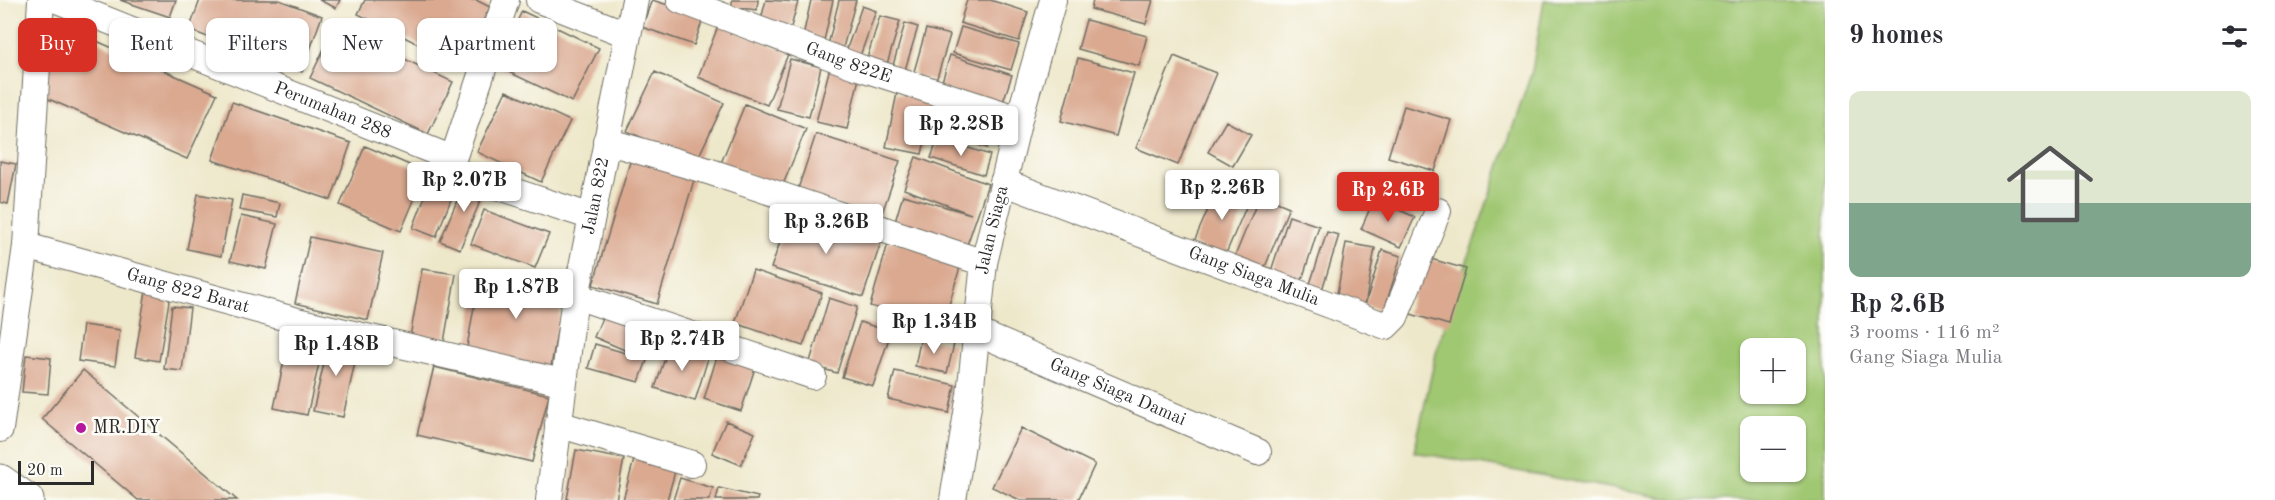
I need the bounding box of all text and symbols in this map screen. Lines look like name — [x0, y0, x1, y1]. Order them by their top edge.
chip: Buy — [18, 18, 97, 72]
chip: Rent — [109, 18, 194, 72]
chip: Filters — [206, 18, 309, 72]
chip: New — [321, 18, 405, 72]
chip: Apartment — [417, 18, 557, 72]
icon: filters — [2218, 20, 2251, 53]
text: 9 homes — [1849, 23, 1943, 49]
street label: Gang 822E — [803, 39, 894, 86]
street label: Perumahan 288 — [271, 79, 394, 142]
pin: Rp 2.28B — [899, 106, 1023, 157]
text: Rp 2.28B — [918, 115, 1004, 135]
icon: home — [1996, 130, 2104, 238]
street label: Jalan 822 — [580, 156, 613, 236]
pin: Rp 2.07B — [402, 162, 526, 213]
pin: Rp 2.26B — [1160, 170, 1284, 221]
text: Rp 2.07B — [421, 171, 507, 191]
pin: Rp 2.6B — [1333, 172, 1443, 223]
text: Rp 2.26B — [1179, 179, 1265, 199]
text: Rp 2.6B — [1351, 181, 1425, 201]
street label: Jalan Siaga — [974, 184, 1011, 275]
pin: Rp 3.26B — [764, 204, 888, 255]
text: Rp 3.26B — [783, 213, 869, 233]
street label: Gang Siaga Mulia — [1186, 244, 1322, 309]
street label: Gang 822 Barat — [124, 265, 251, 316]
pin: Rp 1.87B — [454, 269, 578, 320]
text: Rp 1.87B — [473, 278, 559, 298]
text: Rp 2.6B — [1849, 292, 1945, 318]
pin: Rp 1.34B — [872, 304, 996, 355]
text: Rp 1.34B — [891, 313, 977, 333]
pin: Rp 2.74B — [620, 321, 744, 372]
text: 3 rooms · 116 m² — [1849, 323, 1999, 343]
pin: Rp 1.48B — [274, 326, 398, 377]
text: Rp 2.74B — [639, 330, 725, 350]
text: Rp 1.48B — [293, 335, 379, 355]
map controls — [1740, 338, 1806, 482]
button: + — [1740, 338, 1806, 404]
text: Gang Siaga Mulia — [1849, 348, 2003, 368]
street label: Gang Siaga Damai — [1047, 355, 1189, 429]
button: − — [1740, 416, 1806, 482]
place label: MR.DIY — [93, 419, 160, 437]
marker: MR.DIY — [74, 421, 88, 435]
scale bar — [18, 458, 94, 486]
text: 20 m — [27, 463, 63, 479]

